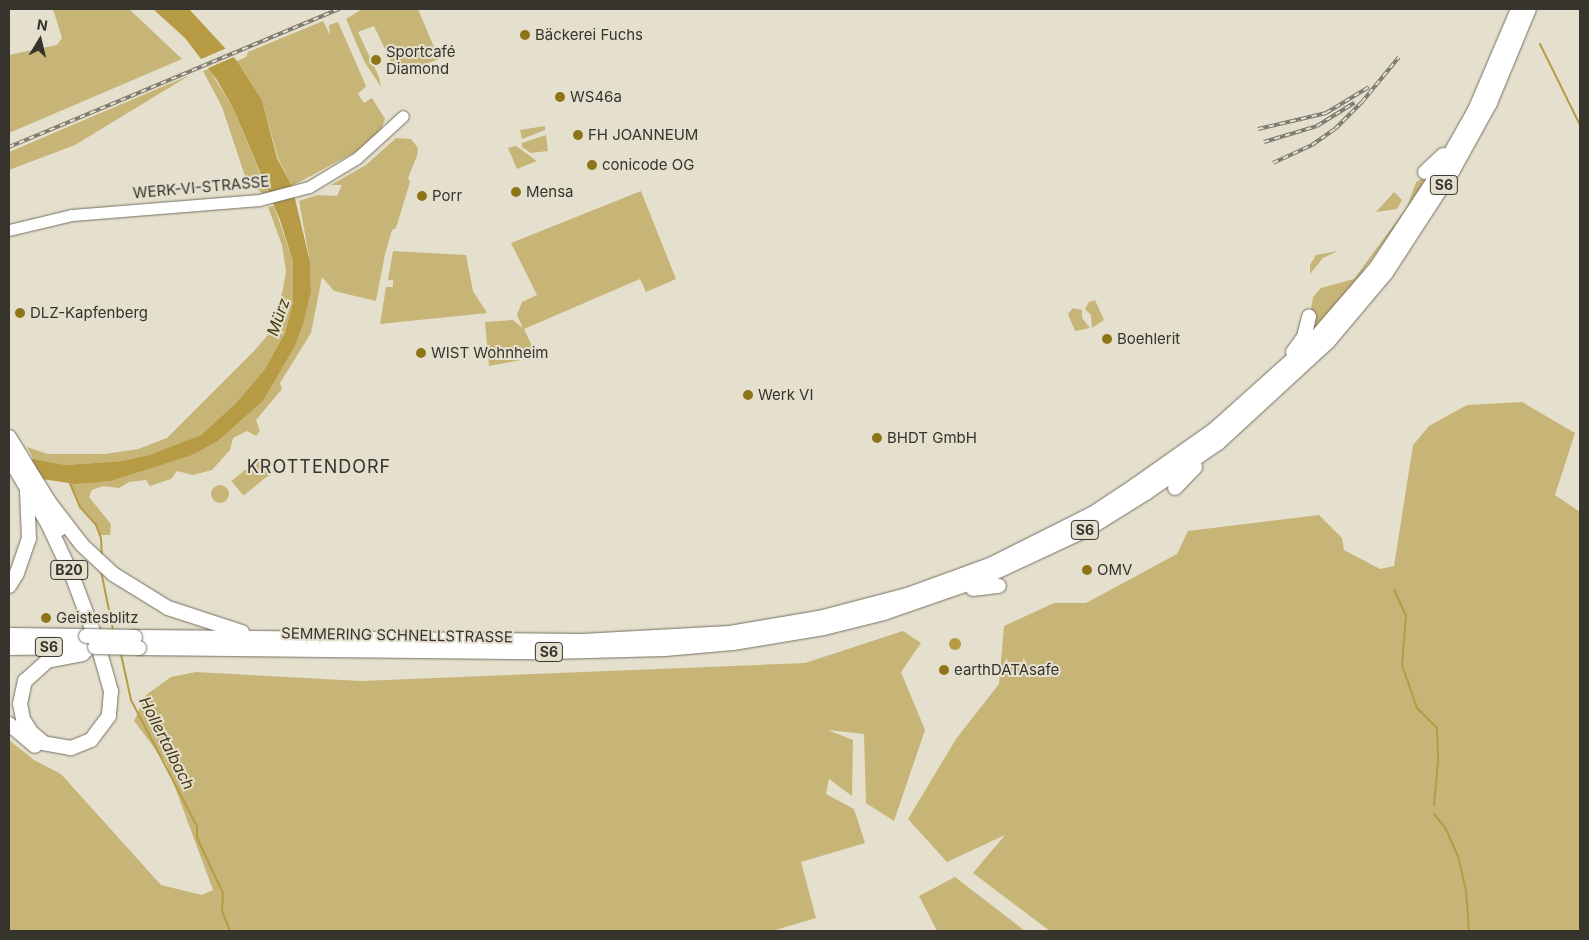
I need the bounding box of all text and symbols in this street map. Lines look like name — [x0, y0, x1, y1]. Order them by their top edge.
north arrow — [15, 15, 65, 65]
text: N — [36, 15, 49, 34]
place label: Bäckerei Fuchs — [535, 26, 643, 44]
marker: Bäckerei Fuchs — [519, 29, 531, 41]
place label: Sportcafé Diamond — [386, 42, 455, 77]
marker: Sportcafé Diamond — [370, 54, 382, 66]
place label: WS46a — [570, 88, 622, 106]
marker: WS46a — [554, 91, 566, 103]
place label: FH JOANNEUM — [588, 126, 698, 144]
marker: FH JOANNEUM — [572, 129, 584, 141]
place label: conicode OG — [602, 156, 694, 174]
marker: conicode OG — [586, 159, 598, 171]
street label: WERK-VI-STRASSE — [132, 172, 270, 202]
road number: S6 — [1429, 174, 1459, 196]
place label: Mensa — [526, 183, 573, 201]
marker: Mensa — [510, 186, 522, 198]
place label: Porr — [432, 187, 462, 205]
marker: Porr — [416, 190, 428, 202]
water label: Mürz — [263, 296, 293, 338]
place label: DLZ-Kapfenberg — [30, 304, 148, 322]
marker: DLZ-Kapfenberg — [14, 307, 26, 319]
place label: Boehlerit — [1117, 330, 1180, 348]
marker: Boehlerit — [1101, 333, 1113, 345]
place label: WIST Wohnheim — [431, 344, 548, 362]
marker: WIST Wohnheim — [415, 347, 427, 359]
place label: Werk VI — [758, 386, 813, 404]
marker: Werk VI — [742, 389, 754, 401]
place label: BHDT GmbH — [887, 429, 977, 447]
marker: BHDT GmbH — [871, 432, 883, 444]
district label: KROTTENDORF — [245, 456, 393, 478]
road number: S6 — [1070, 518, 1100, 542]
road number: B20 — [49, 558, 89, 582]
place label: OMV — [1097, 561, 1132, 579]
marker: OMV — [1081, 564, 1093, 576]
place label: Geistesblitz — [56, 609, 139, 627]
marker: Geistesblitz — [40, 612, 52, 624]
street label: SEMMERING SCHNELLSTRASSE — [281, 624, 513, 646]
road number: S6 — [34, 636, 64, 659]
road number: S6 — [534, 640, 564, 664]
place label: earthDATAsafe — [954, 661, 1059, 679]
marker: earthDATAsafe — [938, 664, 950, 676]
water label: Hollertalbach — [135, 693, 199, 793]

